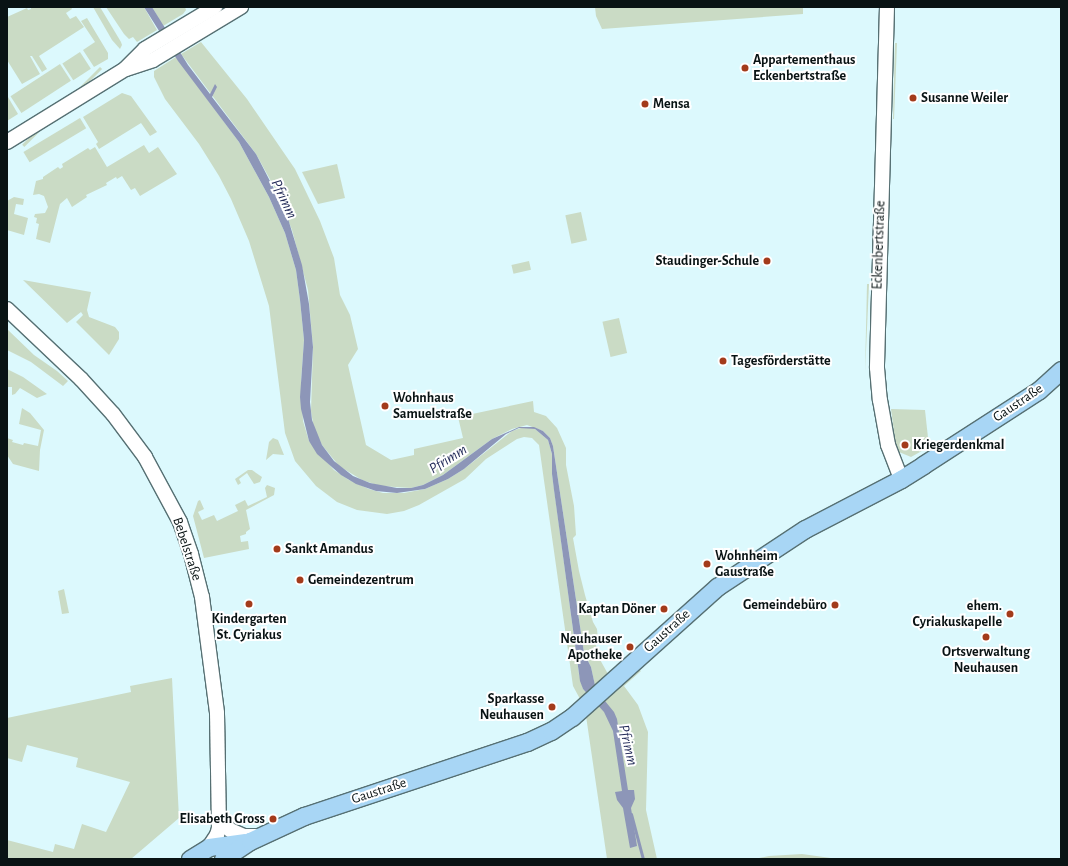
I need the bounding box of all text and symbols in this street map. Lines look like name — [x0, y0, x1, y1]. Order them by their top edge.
place label: Appartementhaus Eckenbertstraße — [753, 52, 855, 84]
marker: Appartementhaus Eckenbertstraße — [740, 63, 750, 73]
place label: Susanne Weiler — [921, 90, 1008, 106]
marker: Susanne Weiler — [908, 93, 918, 103]
place label: Mensa — [653, 96, 690, 112]
marker: Mensa — [640, 99, 650, 109]
water label: Pfrimm — [267, 176, 301, 222]
street label: Eckenbertstraße — [869, 200, 889, 290]
place label: Staudinger-Schule — [655, 253, 759, 269]
marker: Staudinger-Schule — [762, 256, 772, 266]
place label: Tagesförderstätte — [731, 353, 831, 369]
marker: Tagesförderstätte — [718, 356, 728, 366]
street label: Gaustraße — [990, 380, 1046, 426]
place label: Wohnhaus Samuelstraße — [393, 390, 472, 422]
marker: Wohnhaus Samuelstraße — [380, 401, 390, 411]
place label: Kriegerdenkmal — [913, 437, 1005, 453]
water label: Pfrimm — [426, 440, 470, 478]
marker: Kriegerdenkmal — [900, 440, 910, 450]
street label: Bebelstraße — [169, 515, 205, 583]
place label: Sankt Amandus — [285, 541, 373, 557]
marker: Sankt Amandus — [272, 544, 282, 554]
place label: Wohnheim Gaustraße — [715, 548, 778, 580]
marker: Wohnheim Gaustraße — [702, 559, 712, 569]
place label: Gemeindezentrum — [308, 572, 414, 588]
marker: Gemeindezentrum — [295, 575, 305, 585]
place label: Gemeindebüro — [743, 597, 827, 613]
place label: ehem. Cyriakuskapelle — [913, 598, 1002, 630]
marker: Kindergarten St. Cyriakus — [244, 599, 254, 609]
marker: Gemeindebüro — [830, 600, 840, 610]
place label: Kaptan Döner — [578, 601, 656, 617]
marker: Kaptan Döner — [659, 604, 669, 614]
street label: Gaustraße — [640, 606, 694, 656]
marker: ehem. Cyriakuskapelle — [1005, 609, 1015, 619]
place label: Kindergarten St. Cyriakus — [211, 611, 287, 644]
place label: Neuhauser Apotheke — [560, 631, 622, 664]
marker: Ortsverwaltung Neuhausen — [981, 632, 991, 642]
marker: Neuhauser Apotheke — [625, 642, 635, 652]
place label: Ortsverwaltung Neuhausen — [942, 644, 1030, 676]
place label: Sparkasse Neuhausen — [480, 691, 544, 724]
marker: Sparkasse Neuhausen — [547, 702, 557, 712]
water label: Pfrimm — [615, 723, 641, 767]
street label: Gaustraße — [350, 774, 408, 808]
place label: Elisabeth Gross — [179, 811, 265, 827]
marker: Elisabeth Gross — [268, 814, 278, 824]

